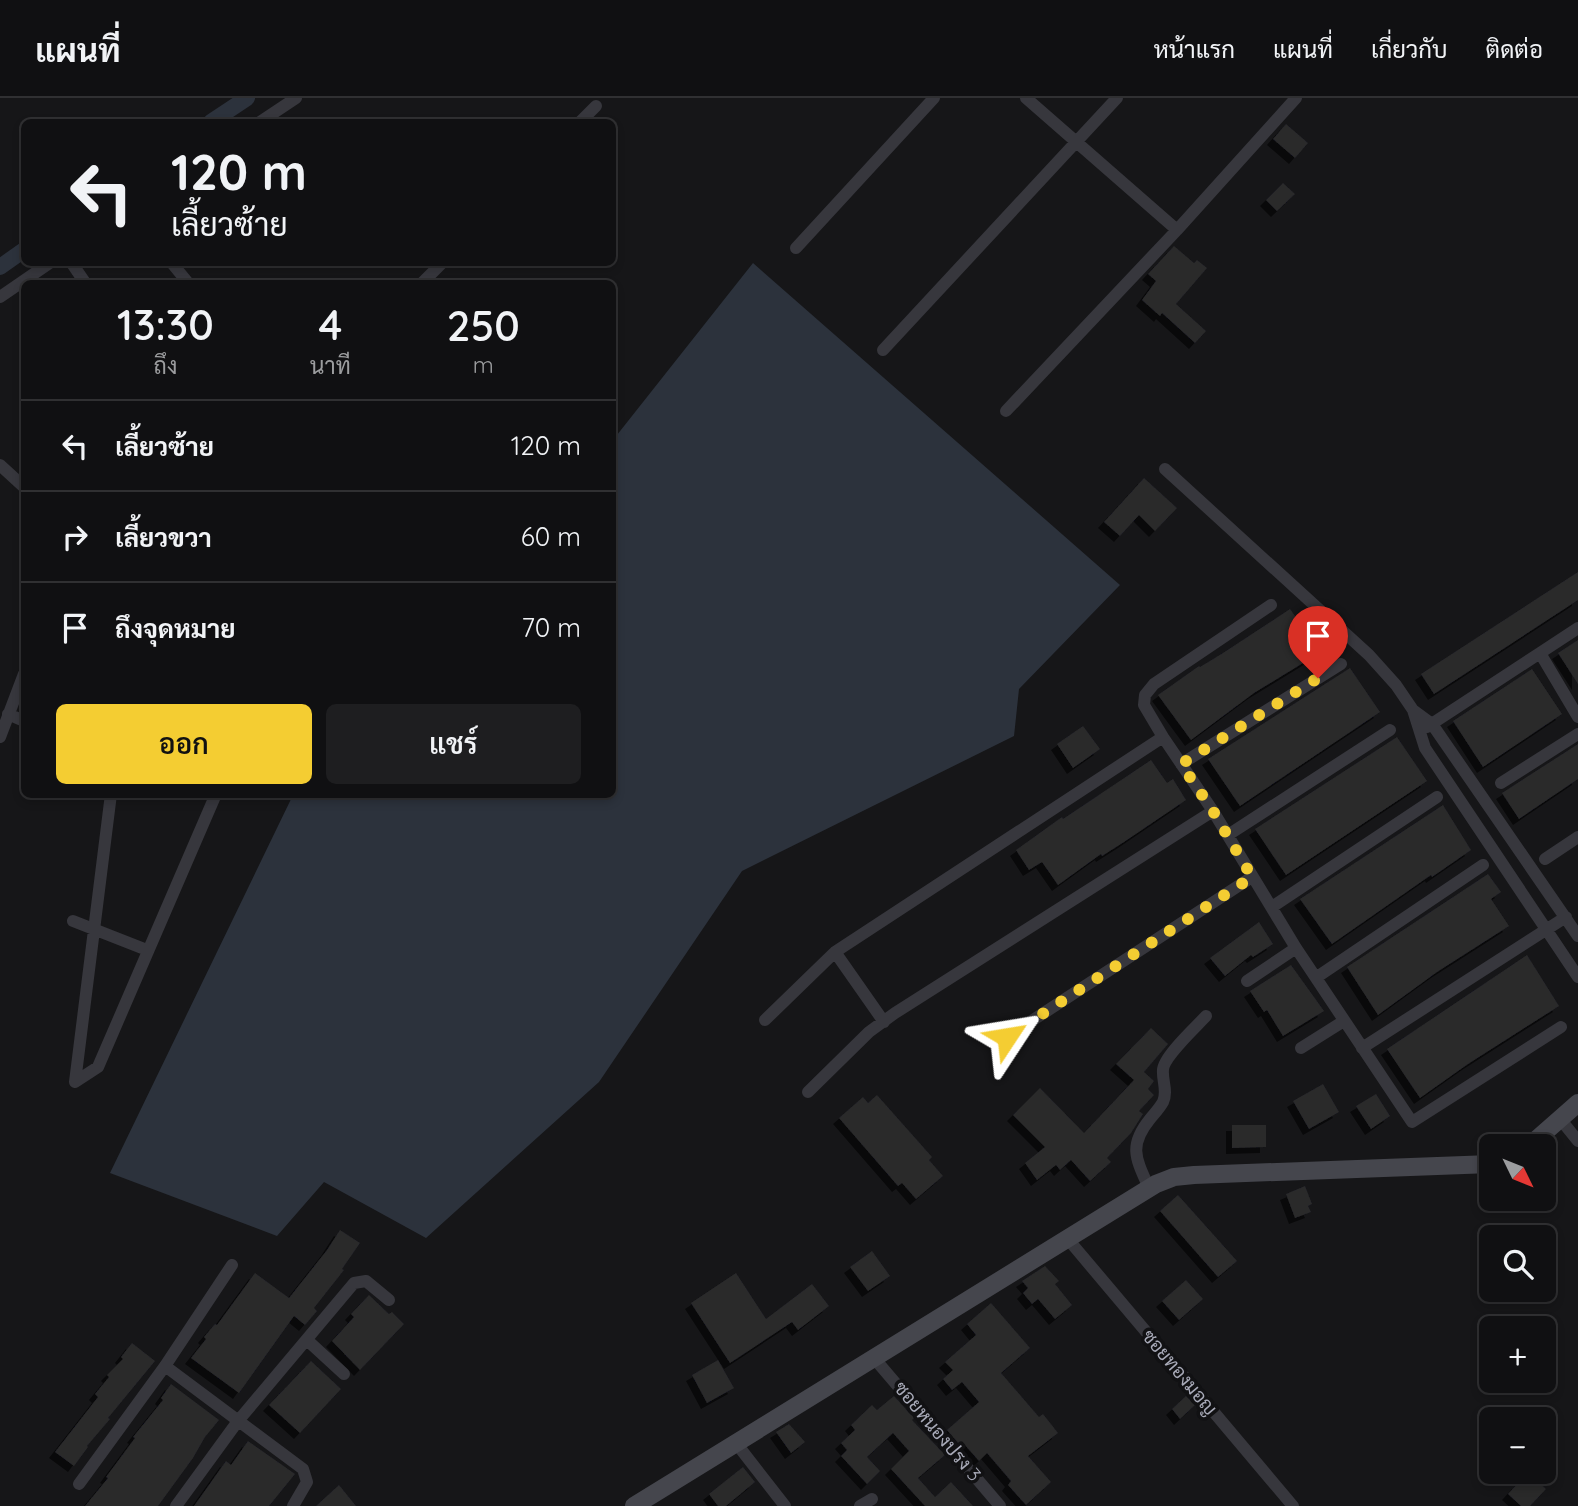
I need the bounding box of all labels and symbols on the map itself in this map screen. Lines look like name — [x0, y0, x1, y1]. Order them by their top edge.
pin — [1288, 606, 1348, 678]
position arrow — [970, 1000, 1044, 1074]
north arrow — [1479, 1134, 1556, 1211]
street label: ซอยทองมอญ — [1137, 1324, 1223, 1420]
street label: ซอยหนองปรง 3 — [889, 1376, 987, 1486]

